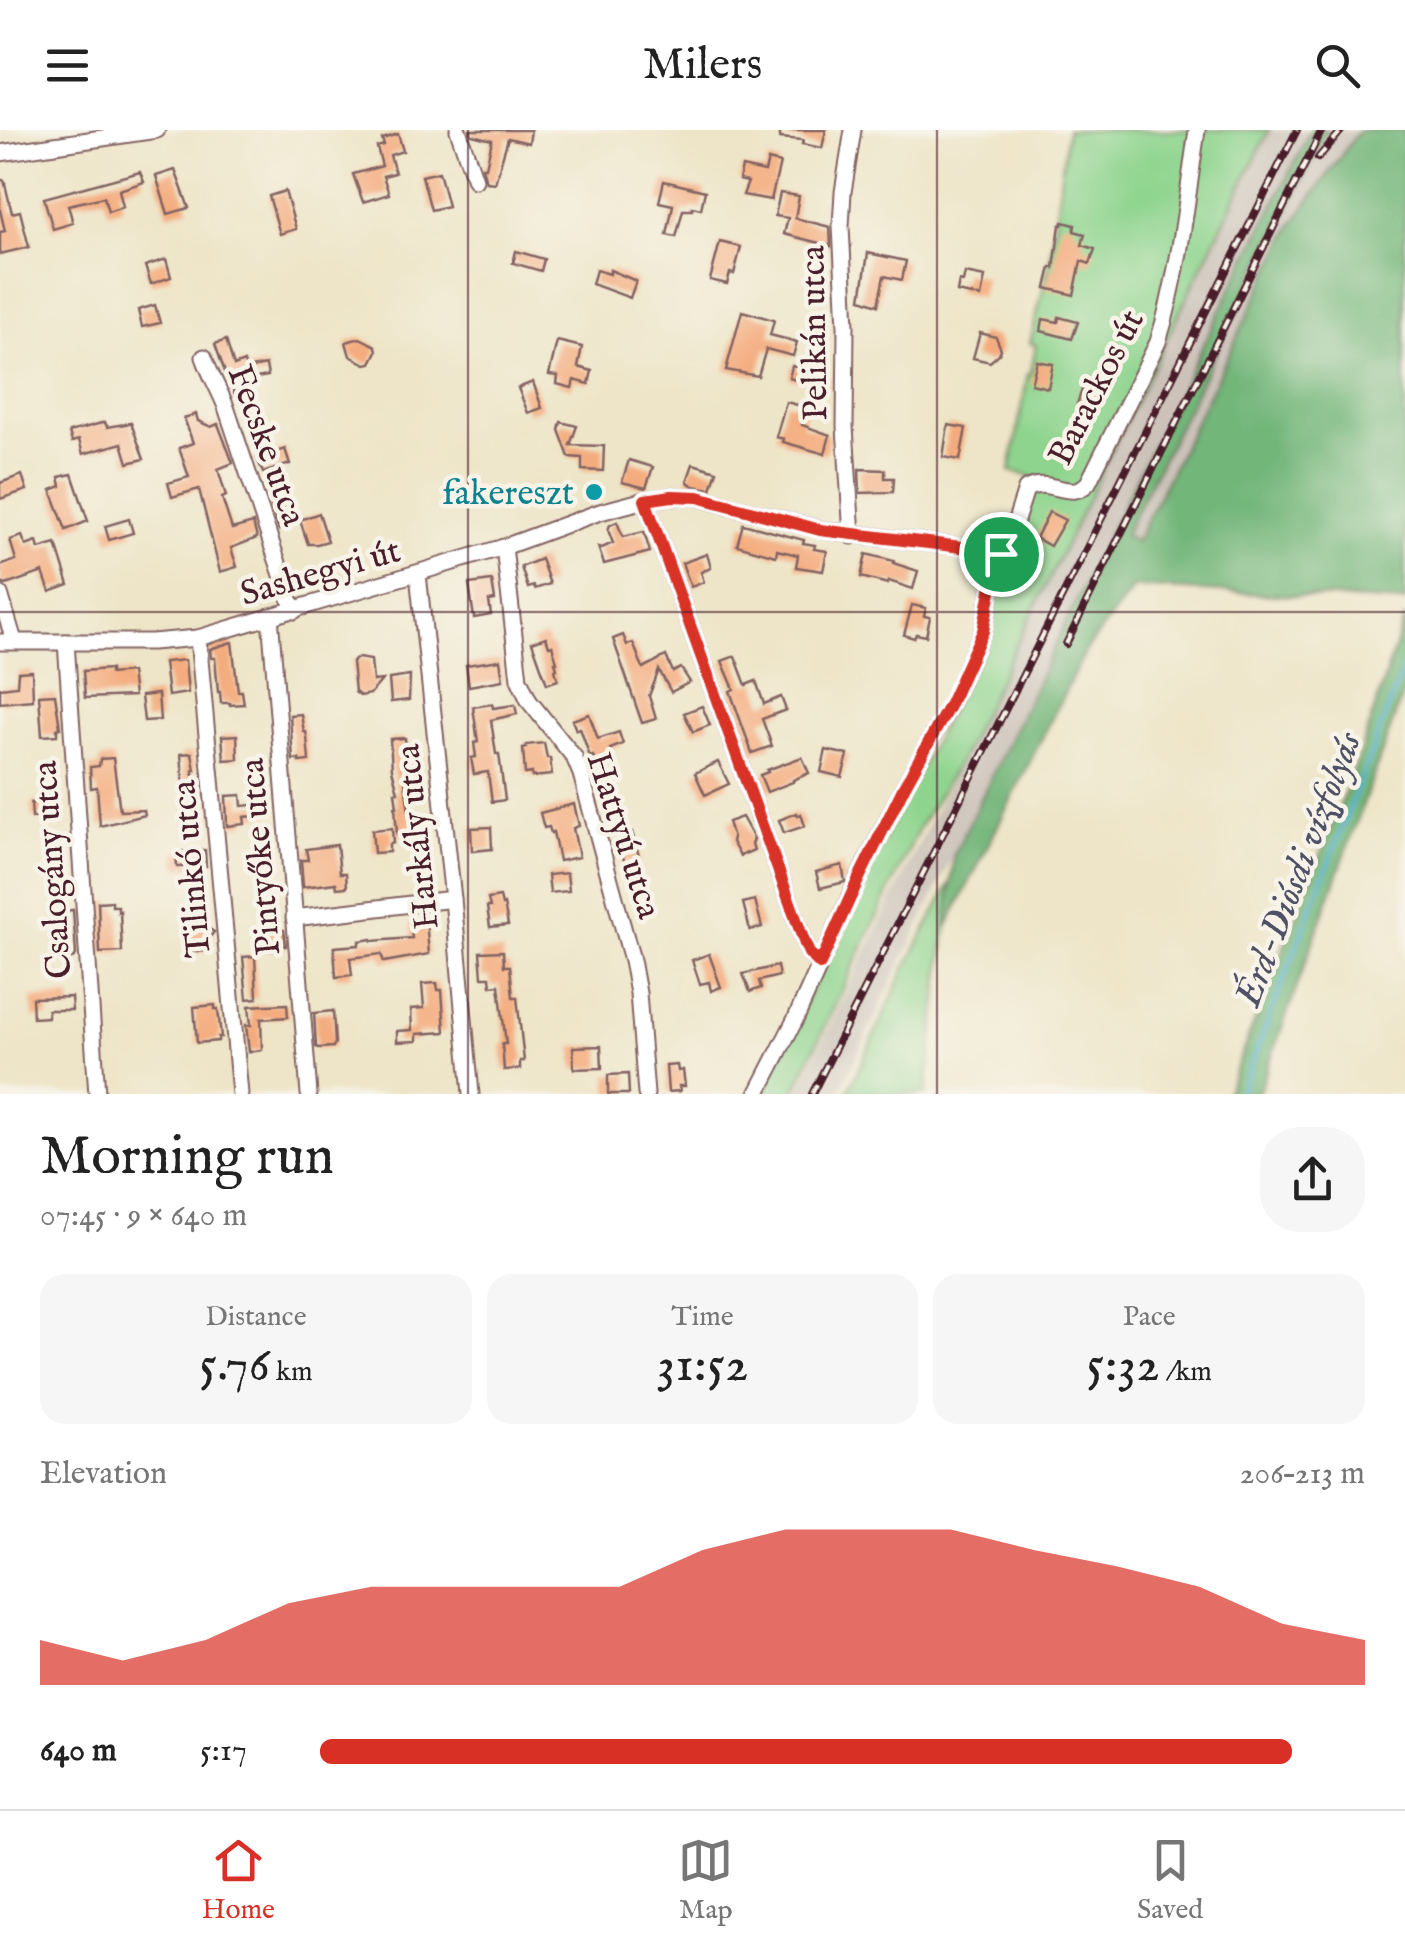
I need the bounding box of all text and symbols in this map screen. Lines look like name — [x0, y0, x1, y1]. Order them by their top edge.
text: Milers — [643, 37, 762, 94]
icon: menu — [40, 38, 95, 93]
icon: search — [1310, 38, 1365, 93]
street label: Pelikán utca — [791, 244, 840, 421]
street label: Barackos út — [1039, 303, 1156, 474]
street label: Fecske utca — [216, 359, 316, 533]
place label: fakereszt — [442, 472, 574, 517]
marker: fakereszt — [583, 481, 605, 503]
pin — [959, 512, 1044, 597]
icon: arrive — [974, 527, 1029, 582]
street label: Sashegyi út — [235, 529, 406, 618]
water label: Érd-Diósdi vízfolyás — [1224, 724, 1375, 1015]
street label: Harkály utca — [386, 741, 451, 932]
street label: Hattyú utca — [575, 747, 671, 926]
street label: Pintyőke utca — [230, 755, 293, 957]
street label: Csalogány utca — [23, 758, 84, 980]
street label: Tilinkó utca — [162, 777, 223, 959]
text: Morning run — [40, 1123, 334, 1193]
button: share — [1260, 1127, 1365, 1232]
text: 07:45 · 9 × 640 m — [40, 1196, 247, 1237]
text: Distance — [205, 1300, 306, 1335]
text: Time — [671, 1300, 734, 1335]
text: Pace — [1123, 1300, 1176, 1335]
text: 5.76 — [199, 1335, 270, 1398]
text: 31:52 — [657, 1335, 748, 1398]
text: 5:32 — [1086, 1335, 1160, 1398]
text: km — [270, 1355, 313, 1390]
text: /km — [1160, 1355, 1212, 1390]
text: Elevation — [40, 1454, 167, 1495]
text: 206–213 m — [1239, 1454, 1365, 1495]
text: 640 m — [40, 1731, 117, 1772]
text: 5:17 — [200, 1731, 247, 1772]
tab: Home — [202, 1833, 275, 1928]
tab: Map — [678, 1833, 733, 1928]
tab: Saved — [1137, 1833, 1203, 1928]

